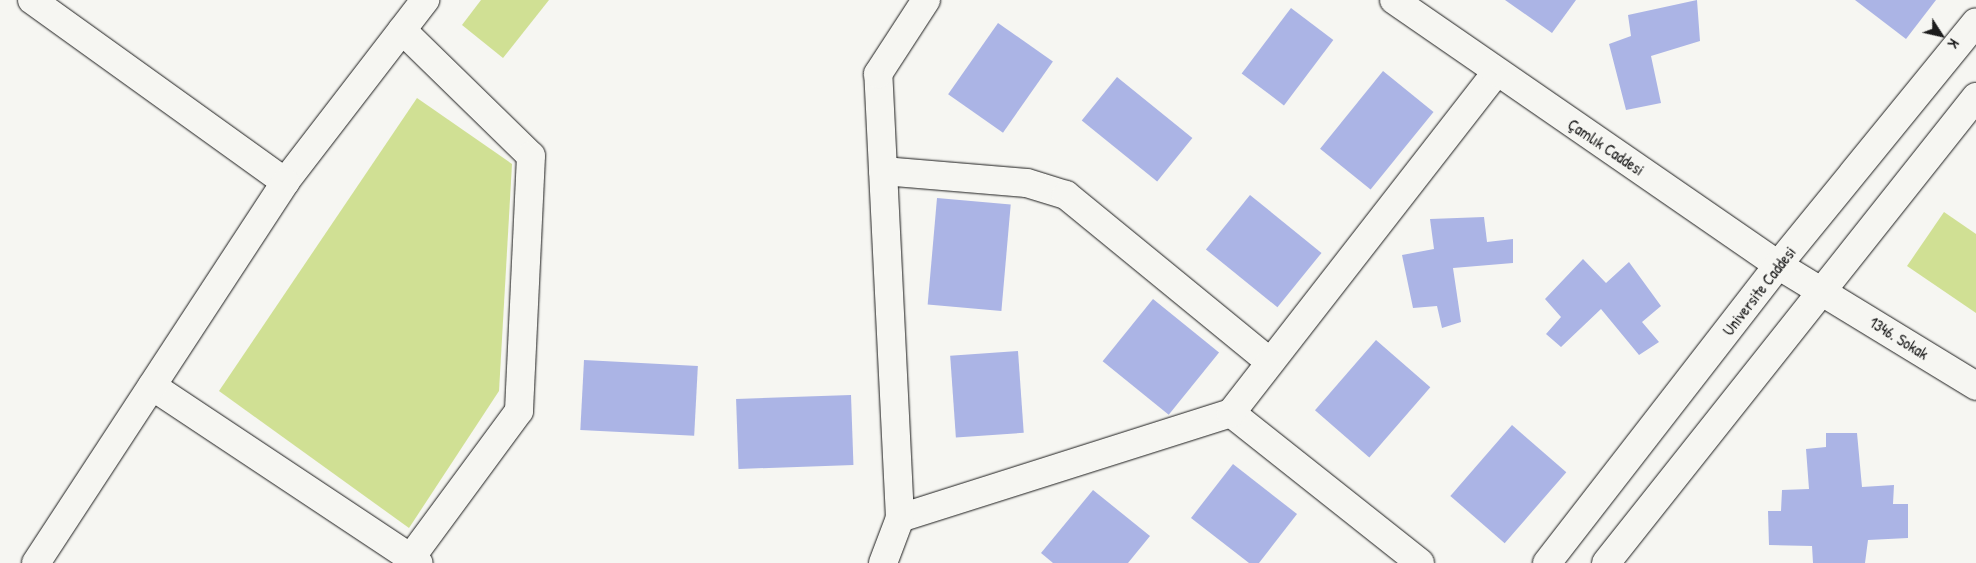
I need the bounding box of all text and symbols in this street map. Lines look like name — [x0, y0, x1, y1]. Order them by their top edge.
north arrow — [1916, 10, 1966, 60]
text: K — [1944, 35, 1964, 52]
street label: Çamlık Caddesi — [1564, 115, 1648, 179]
street label: Universite Caddesi — [1718, 243, 1800, 339]
street label: 1346. Sokak — [1866, 312, 1932, 364]

